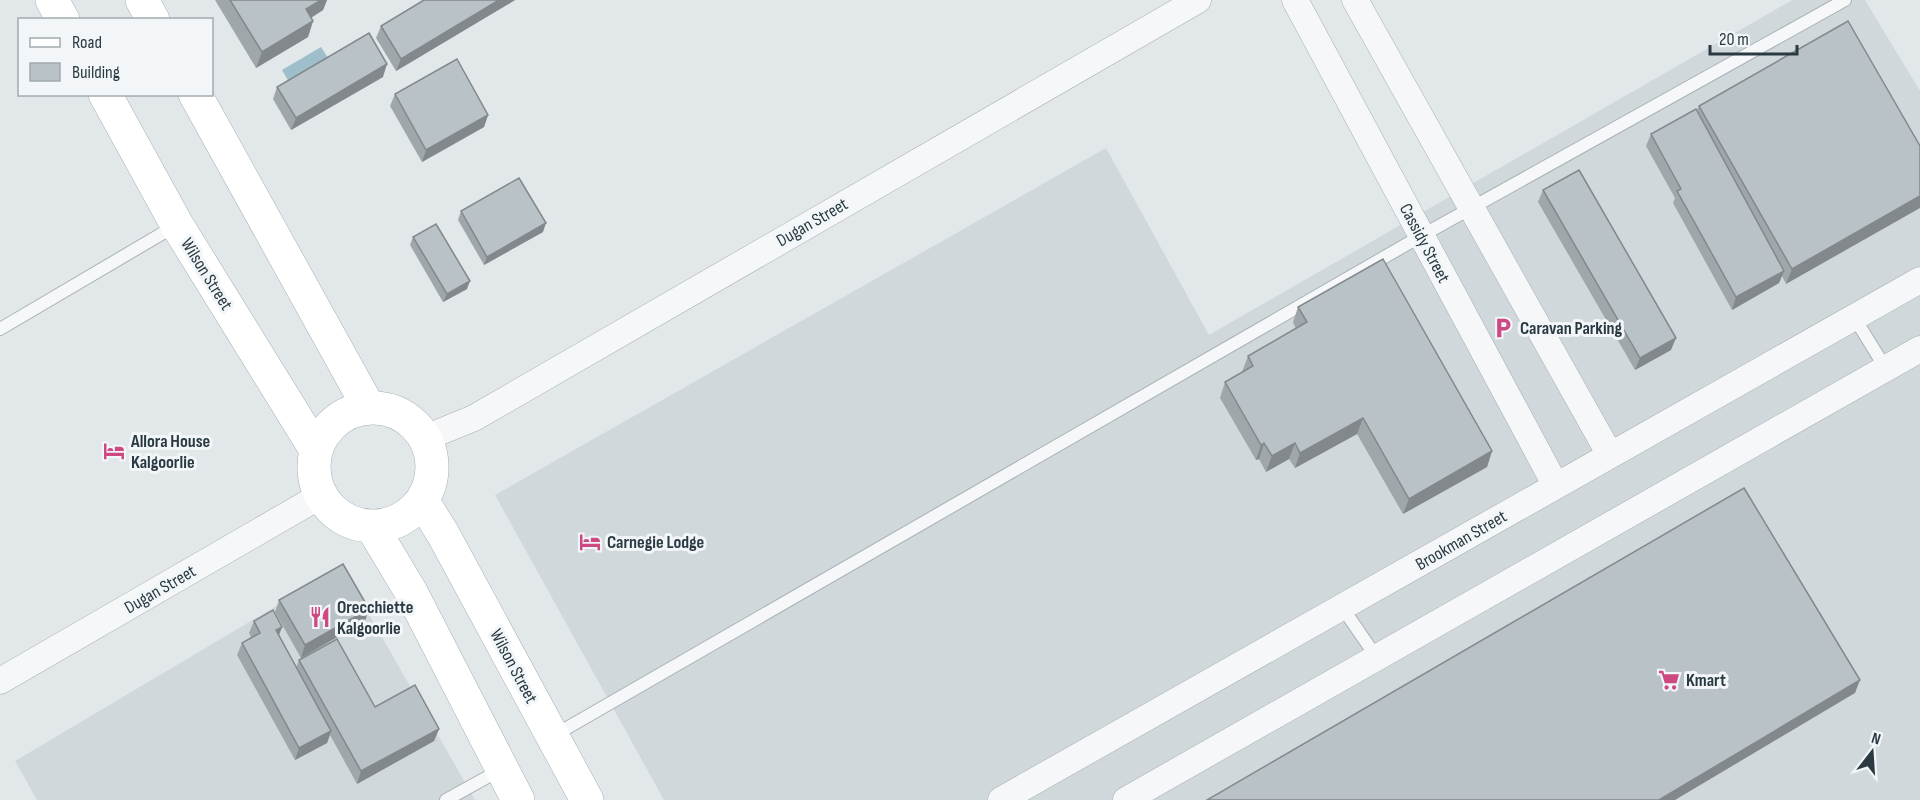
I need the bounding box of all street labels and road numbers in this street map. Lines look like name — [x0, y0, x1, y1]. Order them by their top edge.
street label: Dugan Street — [773, 193, 852, 251]
street label: Cassidy Street — [1395, 200, 1454, 287]
street label: Wilson Street — [176, 234, 237, 315]
street label: Brookman Street — [1412, 506, 1511, 575]
street label: Dugan Street — [121, 560, 200, 618]
street label: Wilson Street — [485, 626, 542, 707]

